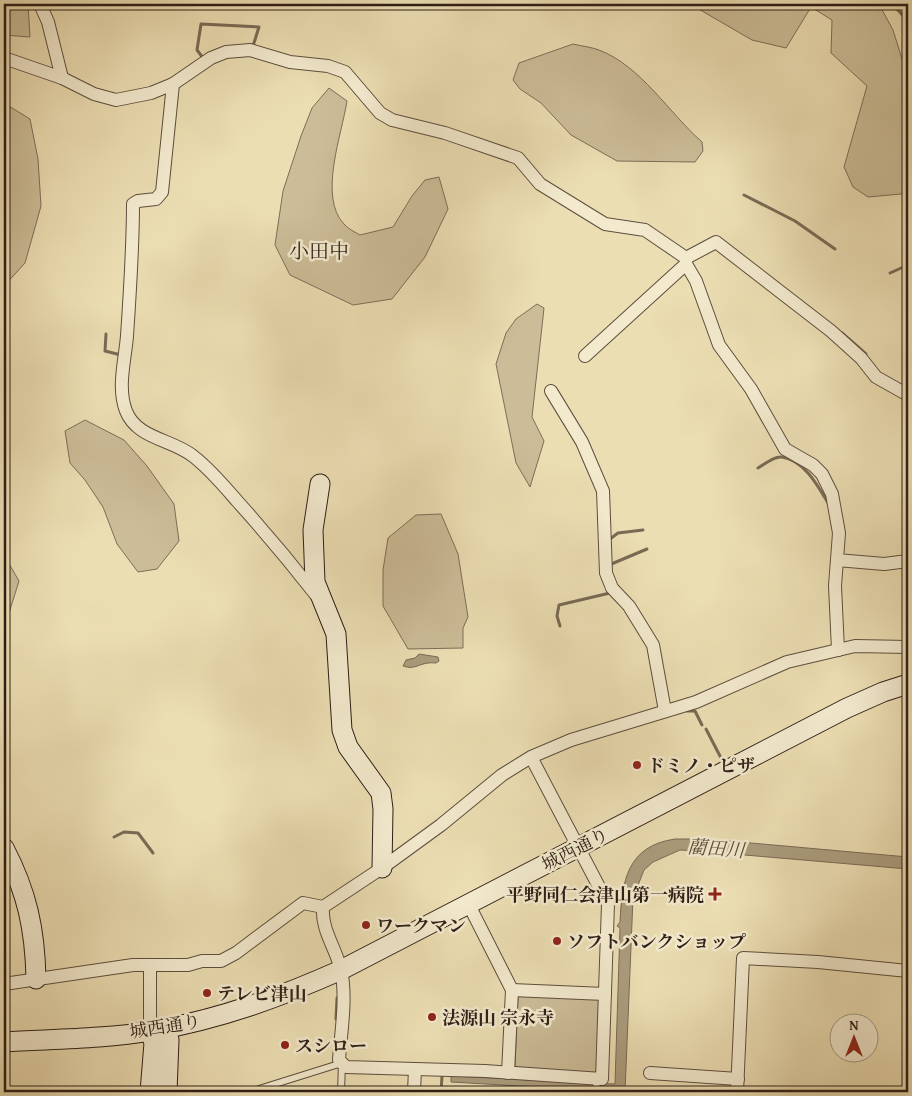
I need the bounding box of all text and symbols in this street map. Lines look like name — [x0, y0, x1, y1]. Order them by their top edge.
district label: 小田中 — [289, 236, 349, 265]
place label: ドミノ・ピザ — [647, 752, 755, 779]
marker: ドミノ・ピザ — [631, 759, 643, 771]
street label: 城西通り — [537, 821, 613, 877]
water label: 藺田川 — [687, 832, 747, 864]
place label: 平野同仁会津山第一病院 — [506, 881, 704, 908]
marker: 平野同仁会津山第一病院 — [708, 887, 722, 901]
place label: ワークマン — [376, 912, 466, 939]
marker: ワークマン — [360, 919, 372, 931]
place label: ソフトバンクショップ — [567, 928, 746, 955]
marker: ソフトバンクショップ — [551, 935, 563, 947]
place label: テレビ津山 — [217, 980, 307, 1007]
marker: テレビ津山 — [201, 987, 213, 999]
place label: 法源山 宗永寺 — [442, 1004, 554, 1031]
street label: 城西通り — [127, 1007, 203, 1045]
marker: 法源山 宗永寺 — [426, 1011, 438, 1023]
north arrow — [830, 1014, 880, 1064]
text: N — [849, 1015, 859, 1035]
place label: スシロー — [295, 1032, 367, 1059]
marker: スシロー — [279, 1039, 291, 1051]

